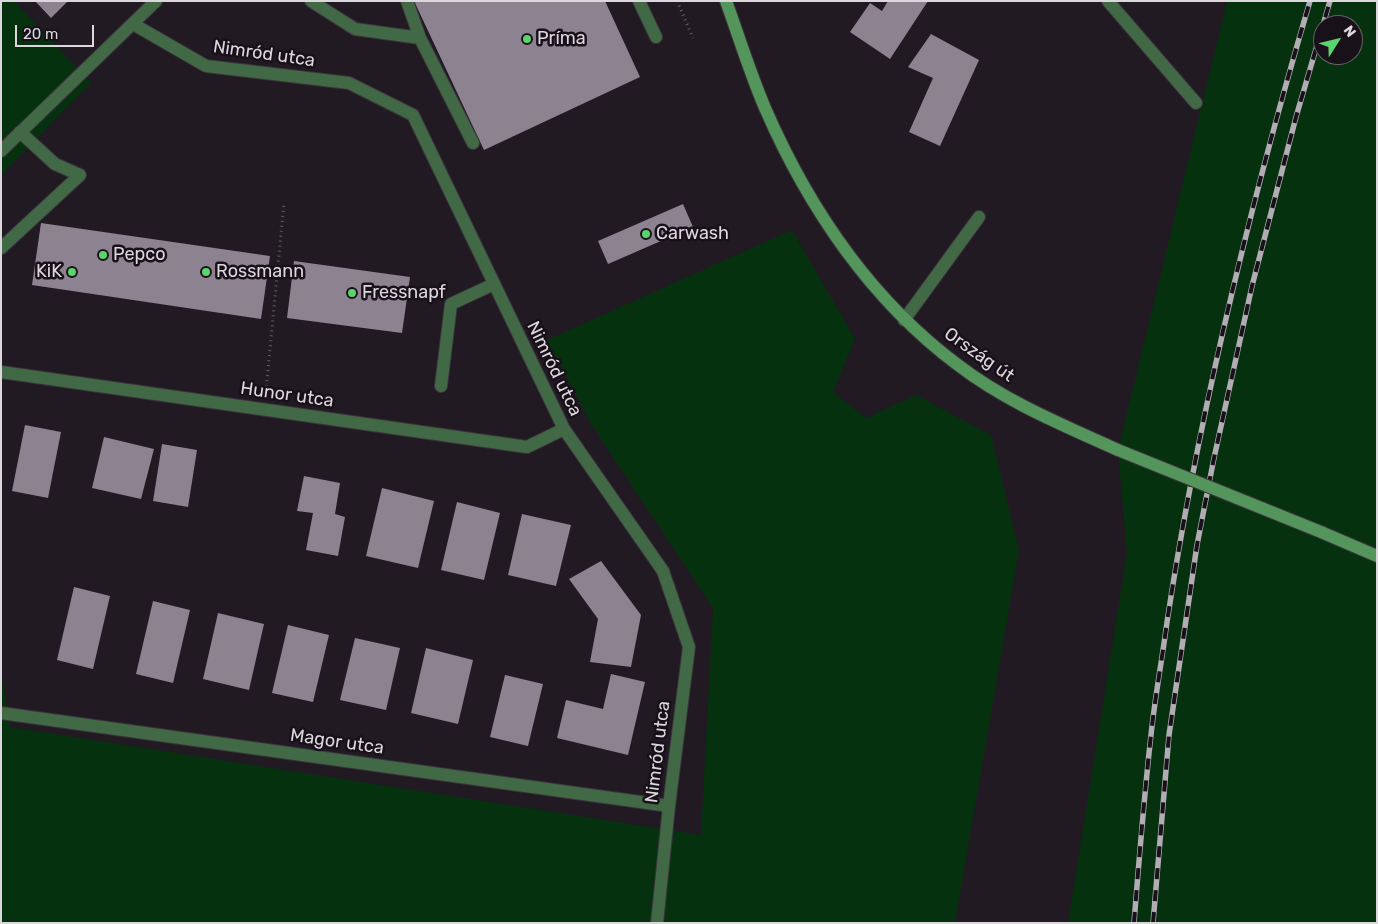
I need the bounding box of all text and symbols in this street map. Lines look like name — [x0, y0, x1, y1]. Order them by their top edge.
scale bar — [18, 15, 96, 47]
north arrow — [1313, 15, 1363, 65]
text: N — [1340, 22, 1360, 41]
text: 20 m — [23, 25, 58, 43]
place label: Príma — [537, 28, 586, 50]
marker: Príma — [521, 33, 533, 45]
street label: Nimród utca — [212, 36, 316, 72]
place label: Carwash — [656, 223, 729, 245]
marker: Carwash — [640, 228, 652, 240]
place label: Pepco — [113, 244, 166, 266]
marker: Pepco — [97, 249, 109, 261]
place label: KiK — [36, 261, 62, 283]
place label: Rossmann — [216, 261, 304, 283]
marker: KiK — [66, 266, 78, 278]
marker: Rossmann — [200, 266, 212, 278]
place label: Fressnapf — [362, 282, 446, 304]
marker: Fressnapf — [346, 287, 358, 299]
street label: Nimród utca — [522, 318, 586, 420]
street label: Ország út — [940, 323, 1018, 387]
street label: Hunor utca — [239, 378, 335, 412]
street label: Nimród utca — [641, 700, 675, 804]
street label: Magor utca — [289, 725, 385, 759]

